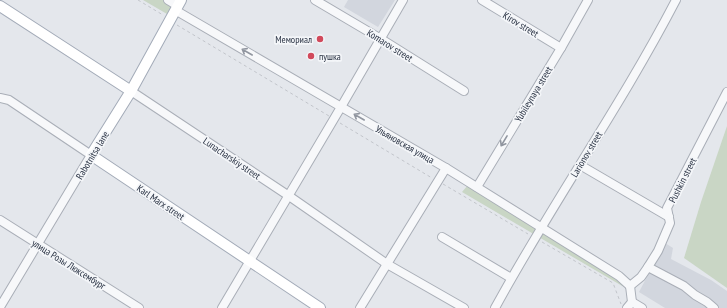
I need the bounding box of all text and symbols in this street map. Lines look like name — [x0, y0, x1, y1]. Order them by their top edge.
street label: Kirov street — [500, 9, 541, 40]
street label: Komarov street — [364, 26, 415, 65]
place label: Мемориал — [275, 33, 312, 46]
marker: Мемориал — [315, 34, 325, 44]
one-way arrow — [241, 47, 253, 55]
place label: пушка — [319, 50, 341, 63]
marker: пушка — [306, 51, 316, 61]
street label: Yubileynaya street — [512, 64, 555, 125]
one-way arrow — [353, 113, 365, 121]
street label: Ульяновская улица — [373, 122, 437, 167]
street label: Rabotnitsa lane — [73, 129, 112, 182]
street label: Larionov street — [568, 129, 605, 180]
street label: Lunacharskiy street — [201, 134, 263, 182]
one-way arrow — [500, 135, 508, 147]
street label: Pushkin street — [666, 155, 699, 205]
street label: Karl Marx street — [134, 182, 187, 223]
street label: улица Розы Люксембург — [29, 236, 108, 292]

